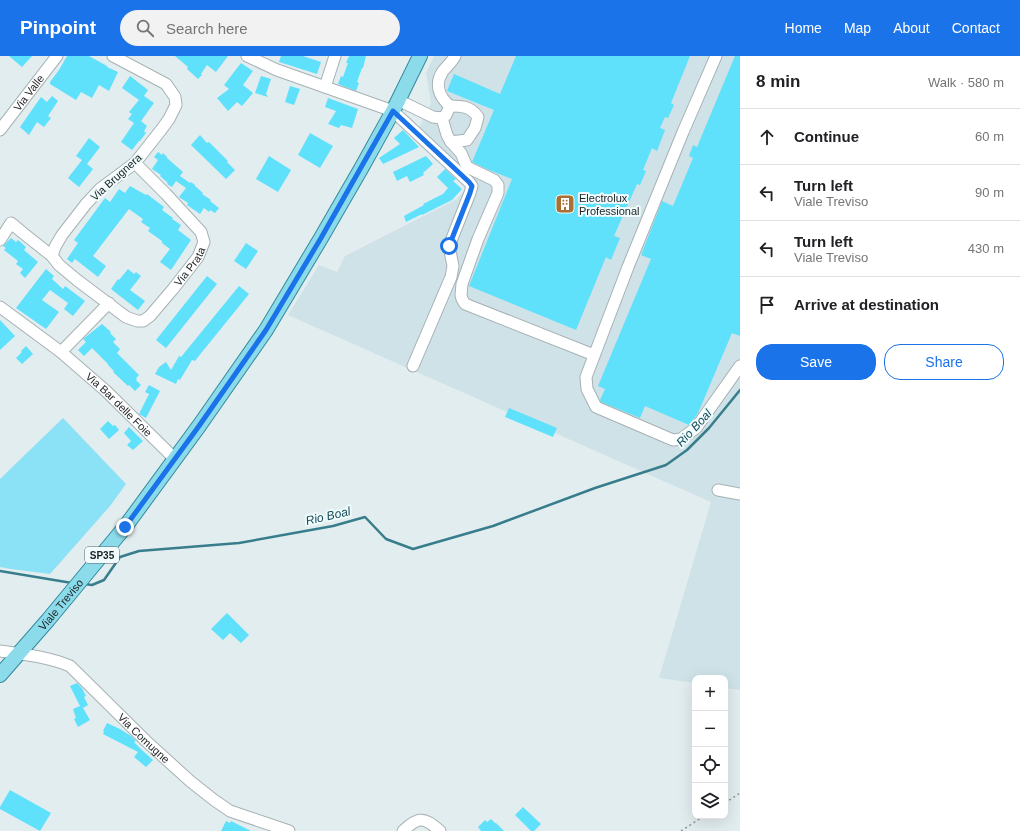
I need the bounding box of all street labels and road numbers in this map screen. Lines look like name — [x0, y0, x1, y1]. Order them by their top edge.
street label: Via Valle — [11, 72, 46, 113]
street label: Via Brugnera — [88, 151, 144, 203]
street label: Via Prata — [172, 245, 208, 288]
street label: Via Bar delle Foie — [83, 370, 154, 439]
road number: SP35 — [85, 547, 119, 563]
street label: Viale Treviso — [36, 577, 85, 633]
street label: Via Comugne — [116, 711, 172, 765]

